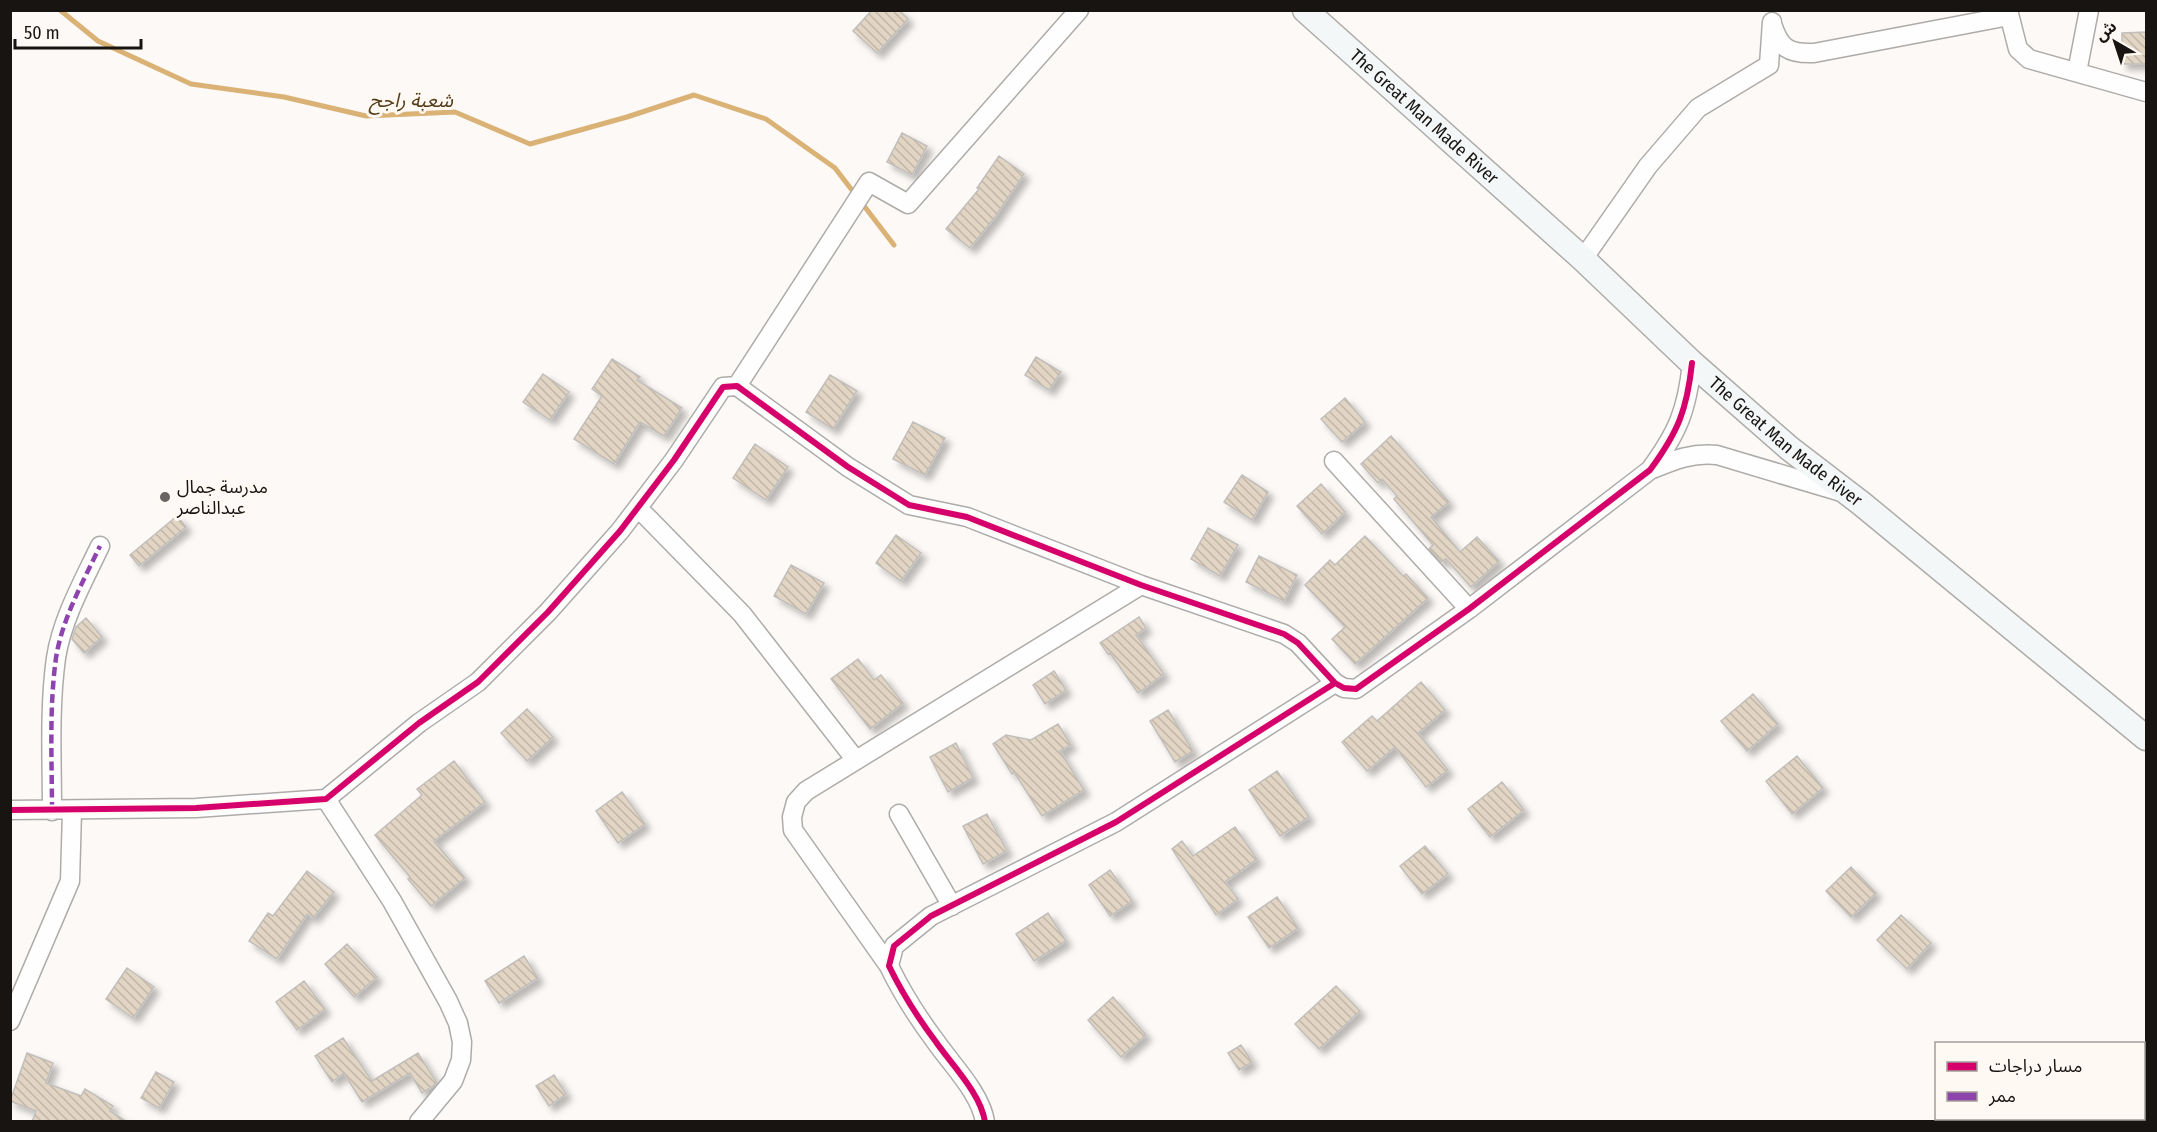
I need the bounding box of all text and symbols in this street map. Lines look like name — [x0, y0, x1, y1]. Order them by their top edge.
scale bar — [15, 12, 141, 50]
north arrow — [2085, 12, 2145, 72]
text: ش — [2091, 16, 2120, 45]
text: 50 m — [24, 22, 60, 44]
street label: The Great Man Made River — [1345, 44, 1504, 189]
water label: شعبة راجح — [368, 88, 453, 115]
street label: The Great Man Made River — [1704, 372, 1867, 511]
place label: مدرسة جمال عبدالناصر — [176, 476, 268, 519]
marker: مدرسة جمال عبدالناصر — [158, 490, 172, 504]
legend — [1935, 1042, 2145, 1120]
text: مسار دراجات — [1989, 1055, 2083, 1077]
text: ممر — [1988, 1085, 2016, 1107]

